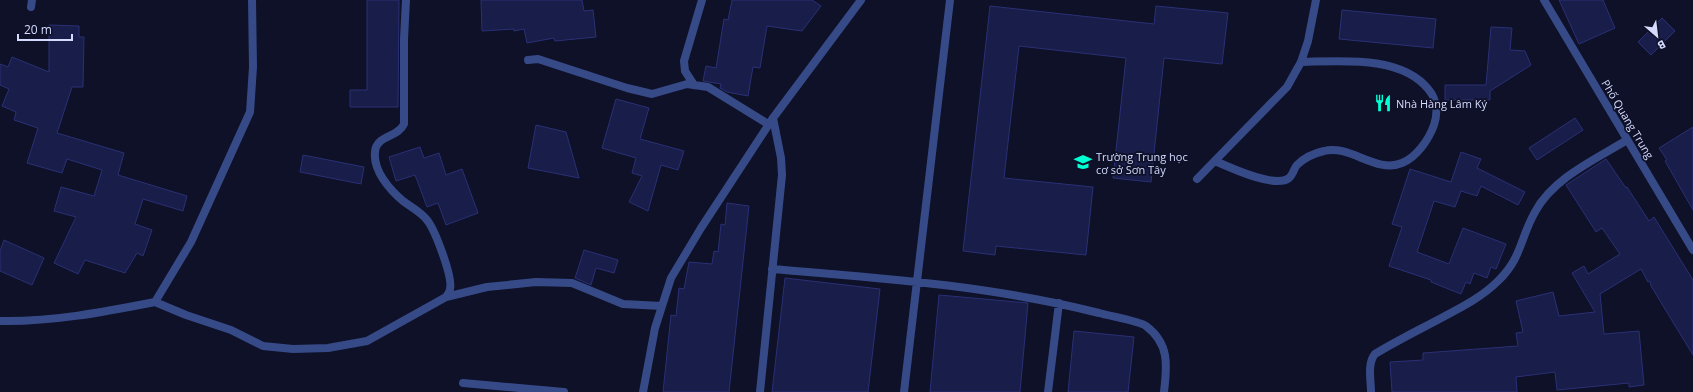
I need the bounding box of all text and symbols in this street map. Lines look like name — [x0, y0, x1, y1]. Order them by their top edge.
scale bar — [18, 16, 72, 42]
north arrow — [1637, 16, 1677, 56]
text: 20 m — [24, 21, 52, 38]
text: B — [1655, 37, 1669, 54]
street label: Phố Quang Trung — [1598, 77, 1658, 161]
restaurant icon: Nhà Hàng Lâm Ký — [1373, 93, 1393, 113]
place label: Nhà Hàng Lâm Ký — [1396, 96, 1487, 111]
place label: Trường Trung học cơ sở Sơn Tây — [1096, 149, 1188, 177]
school or university icon: Trường Trung học cơ sở Sơn Tây — [1073, 152, 1093, 172]

